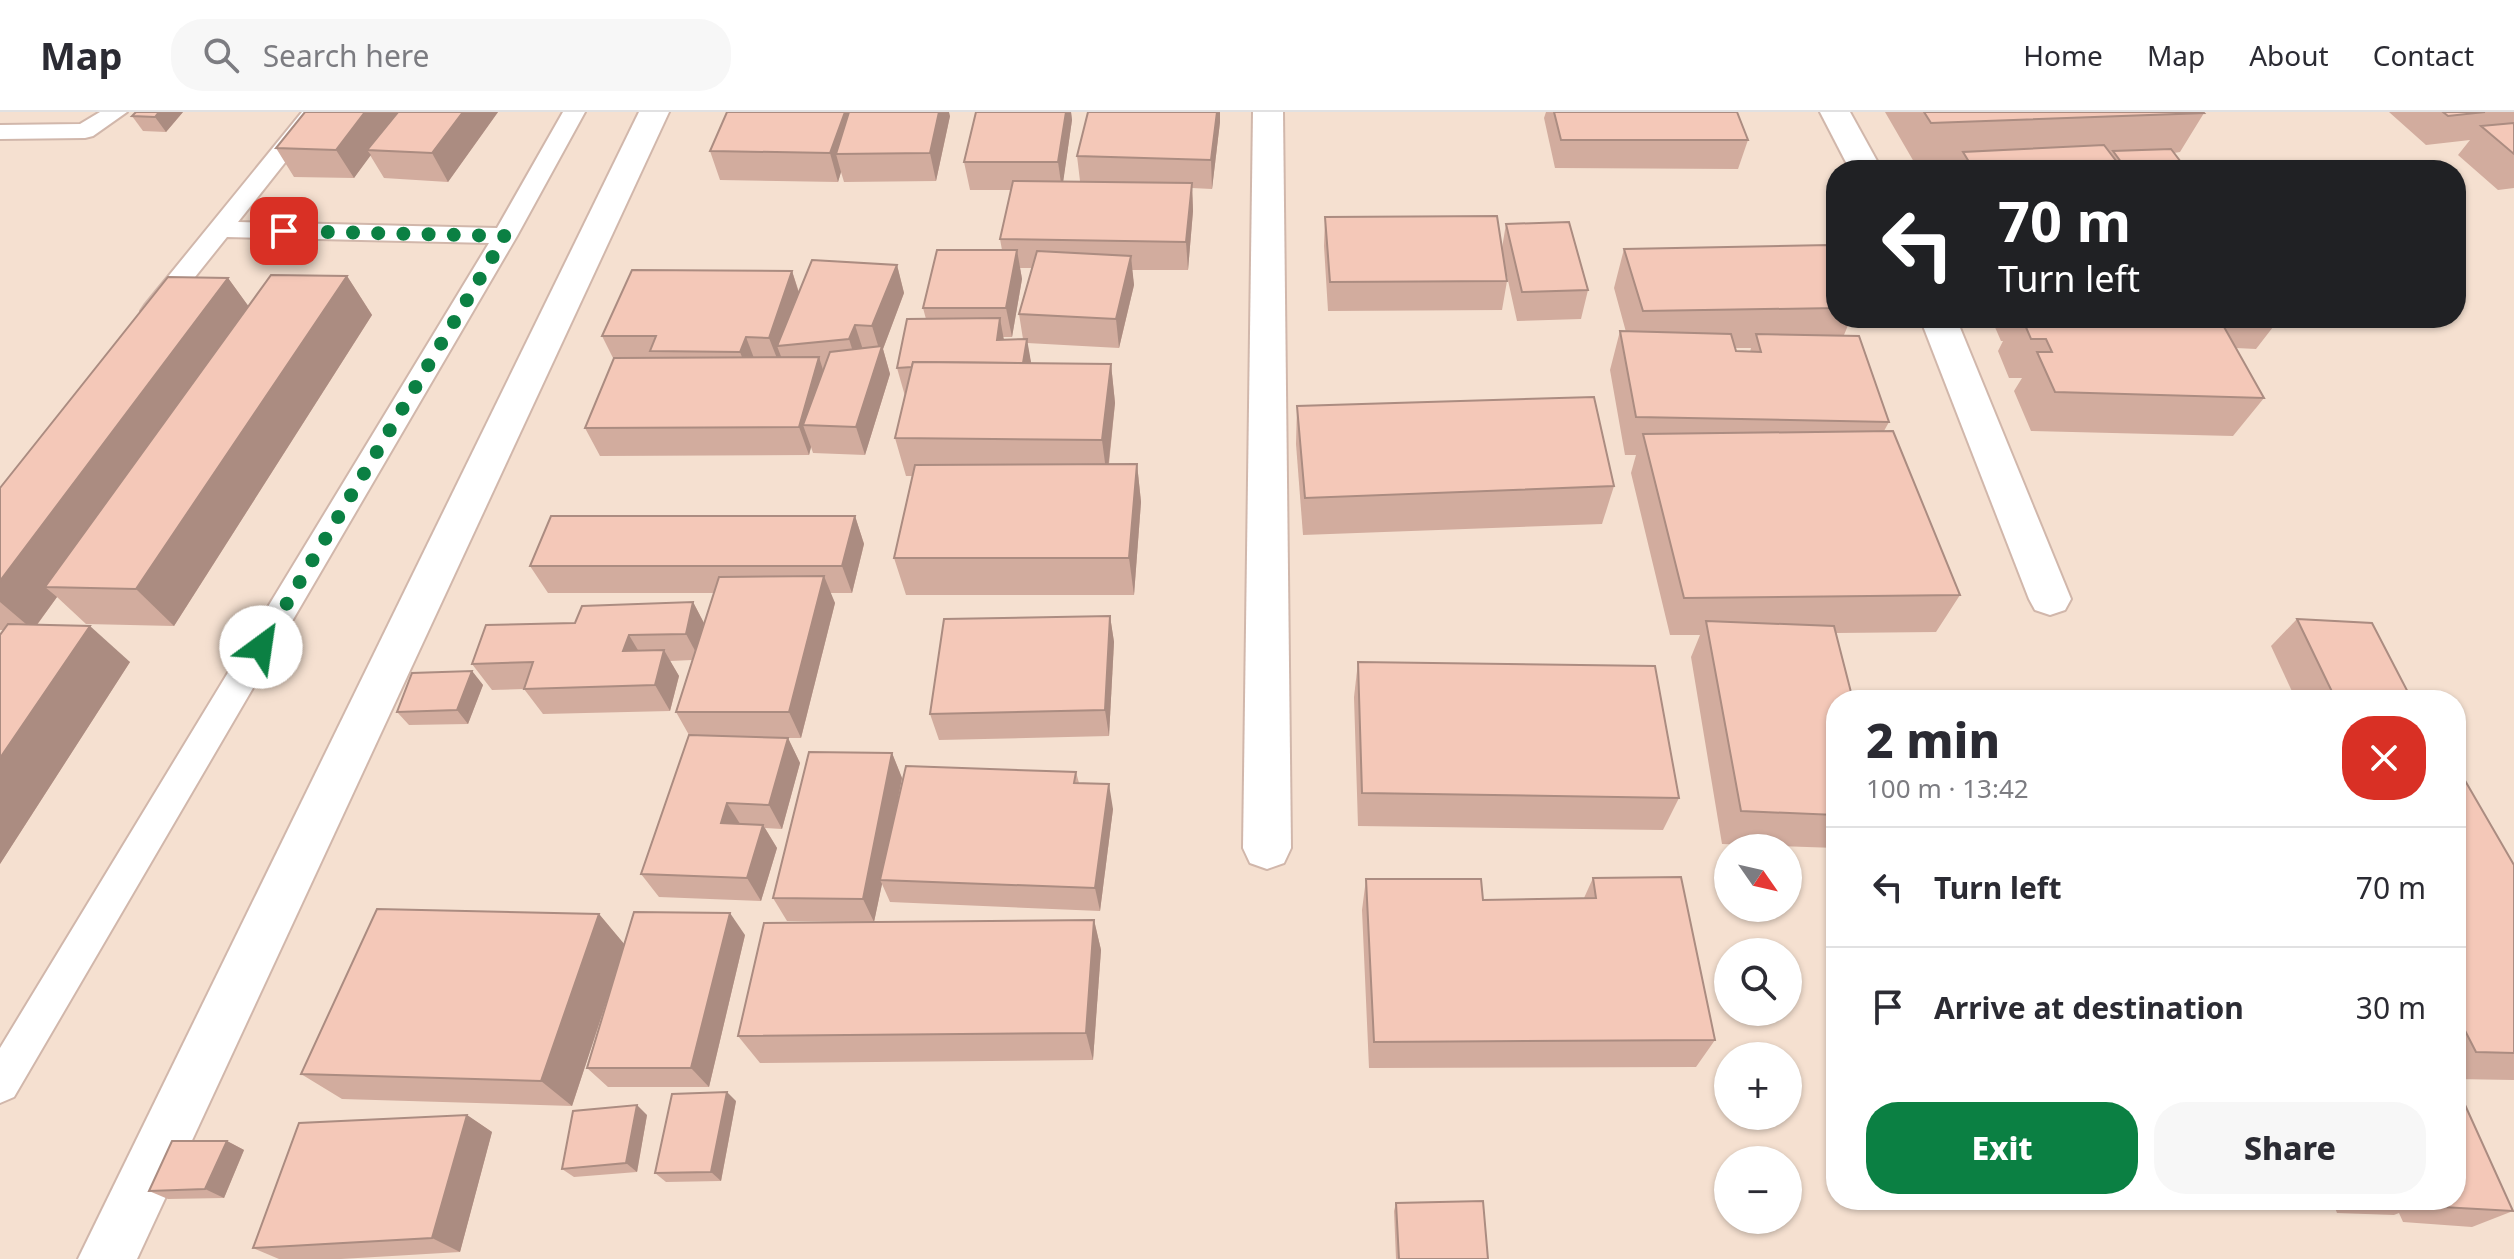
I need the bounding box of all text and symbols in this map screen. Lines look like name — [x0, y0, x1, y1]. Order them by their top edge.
search box — [171, 19, 731, 91]
text: Map — [40, 29, 123, 81]
icon: search — [199, 33, 243, 77]
text: Search here — [263, 35, 430, 76]
text: Home — [2023, 36, 2103, 74]
text: Map — [2147, 36, 2205, 74]
text: About — [2249, 36, 2329, 74]
text: Contact — [2373, 36, 2474, 74]
text: 70 m — [1998, 182, 2131, 258]
icon: left — [1866, 192, 1970, 296]
pin — [250, 197, 318, 265]
icon: arrive — [262, 209, 306, 253]
text: Turn left — [1998, 254, 2140, 303]
position arrow — [219, 605, 303, 689]
text: 2 min — [1866, 707, 2000, 772]
button: close — [2342, 716, 2426, 800]
text: 100 m · 13:42 — [1866, 770, 2029, 806]
north arrow — [1714, 834, 1802, 922]
map controls — [1714, 834, 1802, 1234]
icon: left — [1866, 865, 1910, 909]
text: Turn left — [1934, 867, 2062, 908]
text: 70 m — [2356, 867, 2426, 908]
button: search — [1714, 938, 1802, 1026]
icon: arrive — [1866, 985, 1910, 1029]
text: Arrive at destination — [1934, 987, 2244, 1028]
text: 30 m — [2356, 987, 2426, 1028]
button: + — [1714, 1042, 1802, 1130]
button: Exit — [1866, 1102, 2138, 1194]
button: Share — [2154, 1102, 2426, 1194]
button: − — [1714, 1146, 1802, 1234]

